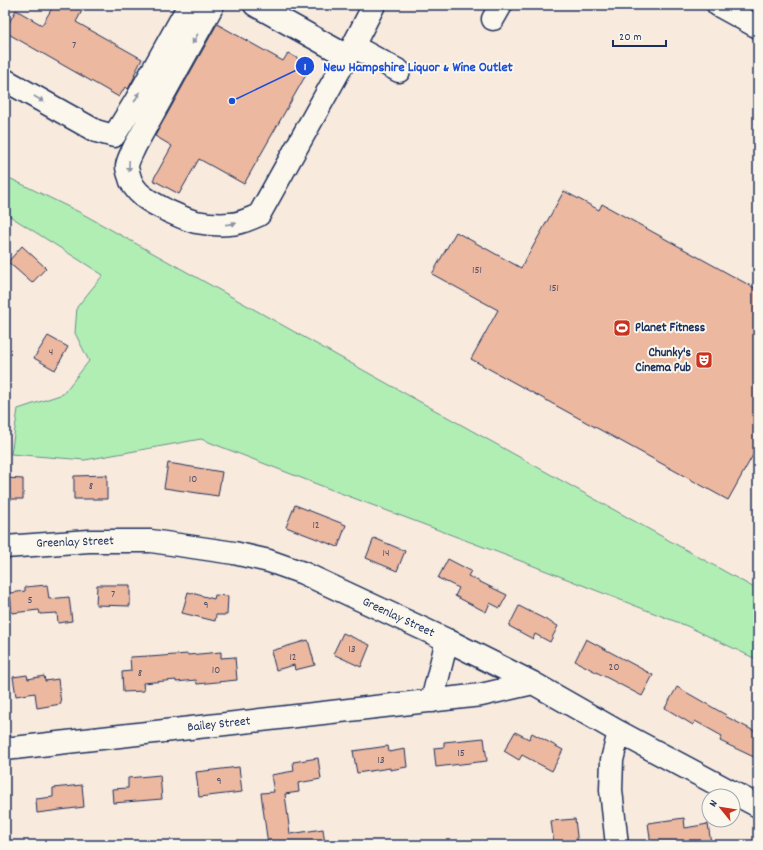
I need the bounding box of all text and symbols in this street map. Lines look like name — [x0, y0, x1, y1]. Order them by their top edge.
scale bar — [613, 22, 666, 48]
text: 20 m — [619, 29, 642, 46]
one-way arrow — [191, 33, 198, 45]
house number: 7 — [72, 38, 76, 54]
callout: New Hampshire Liquor & Wine Outlet — [295, 53, 521, 79]
text: New Hampshire Liquor & Wine Outlet — [323, 58, 514, 78]
text: 1 — [304, 59, 307, 76]
one-way arrow — [134, 91, 141, 103]
one-way arrow — [33, 95, 45, 102]
one-way arrow — [125, 160, 132, 172]
one-way arrow — [225, 220, 238, 227]
house number: 151 — [472, 263, 482, 279]
house number: 151 — [549, 281, 559, 297]
sports icon: Planet Fitness — [612, 318, 632, 338]
place label: Planet Fitness — [635, 319, 706, 338]
place label: Chunky's Cinema Pub — [635, 344, 692, 378]
house number: 4 — [49, 345, 53, 361]
theatre icon: Chunky's Cinema Pub — [694, 350, 714, 370]
house number: 10 — [189, 472, 197, 488]
house number: 8 — [89, 479, 93, 495]
house number: 12 — [312, 518, 320, 534]
street label: Greenlay Street — [36, 532, 114, 554]
house number: 14 — [383, 546, 389, 562]
house number: 7 — [111, 587, 115, 603]
house number: 5 — [27, 593, 33, 609]
street label: Greenlay Street — [359, 593, 437, 643]
house number: 9 — [203, 598, 209, 614]
house number: 13 — [348, 642, 356, 658]
house number: 12 — [289, 650, 297, 666]
house number: 20 — [609, 660, 619, 676]
house number: 10 — [212, 663, 220, 679]
house number: 8 — [138, 666, 142, 682]
street label: Bailey Street — [187, 712, 252, 738]
house number: 15 — [457, 746, 465, 762]
house number: 13 — [377, 753, 385, 769]
house number: 9 — [216, 774, 222, 790]
north arrow — [701, 788, 741, 828]
text: N — [706, 797, 723, 810]

